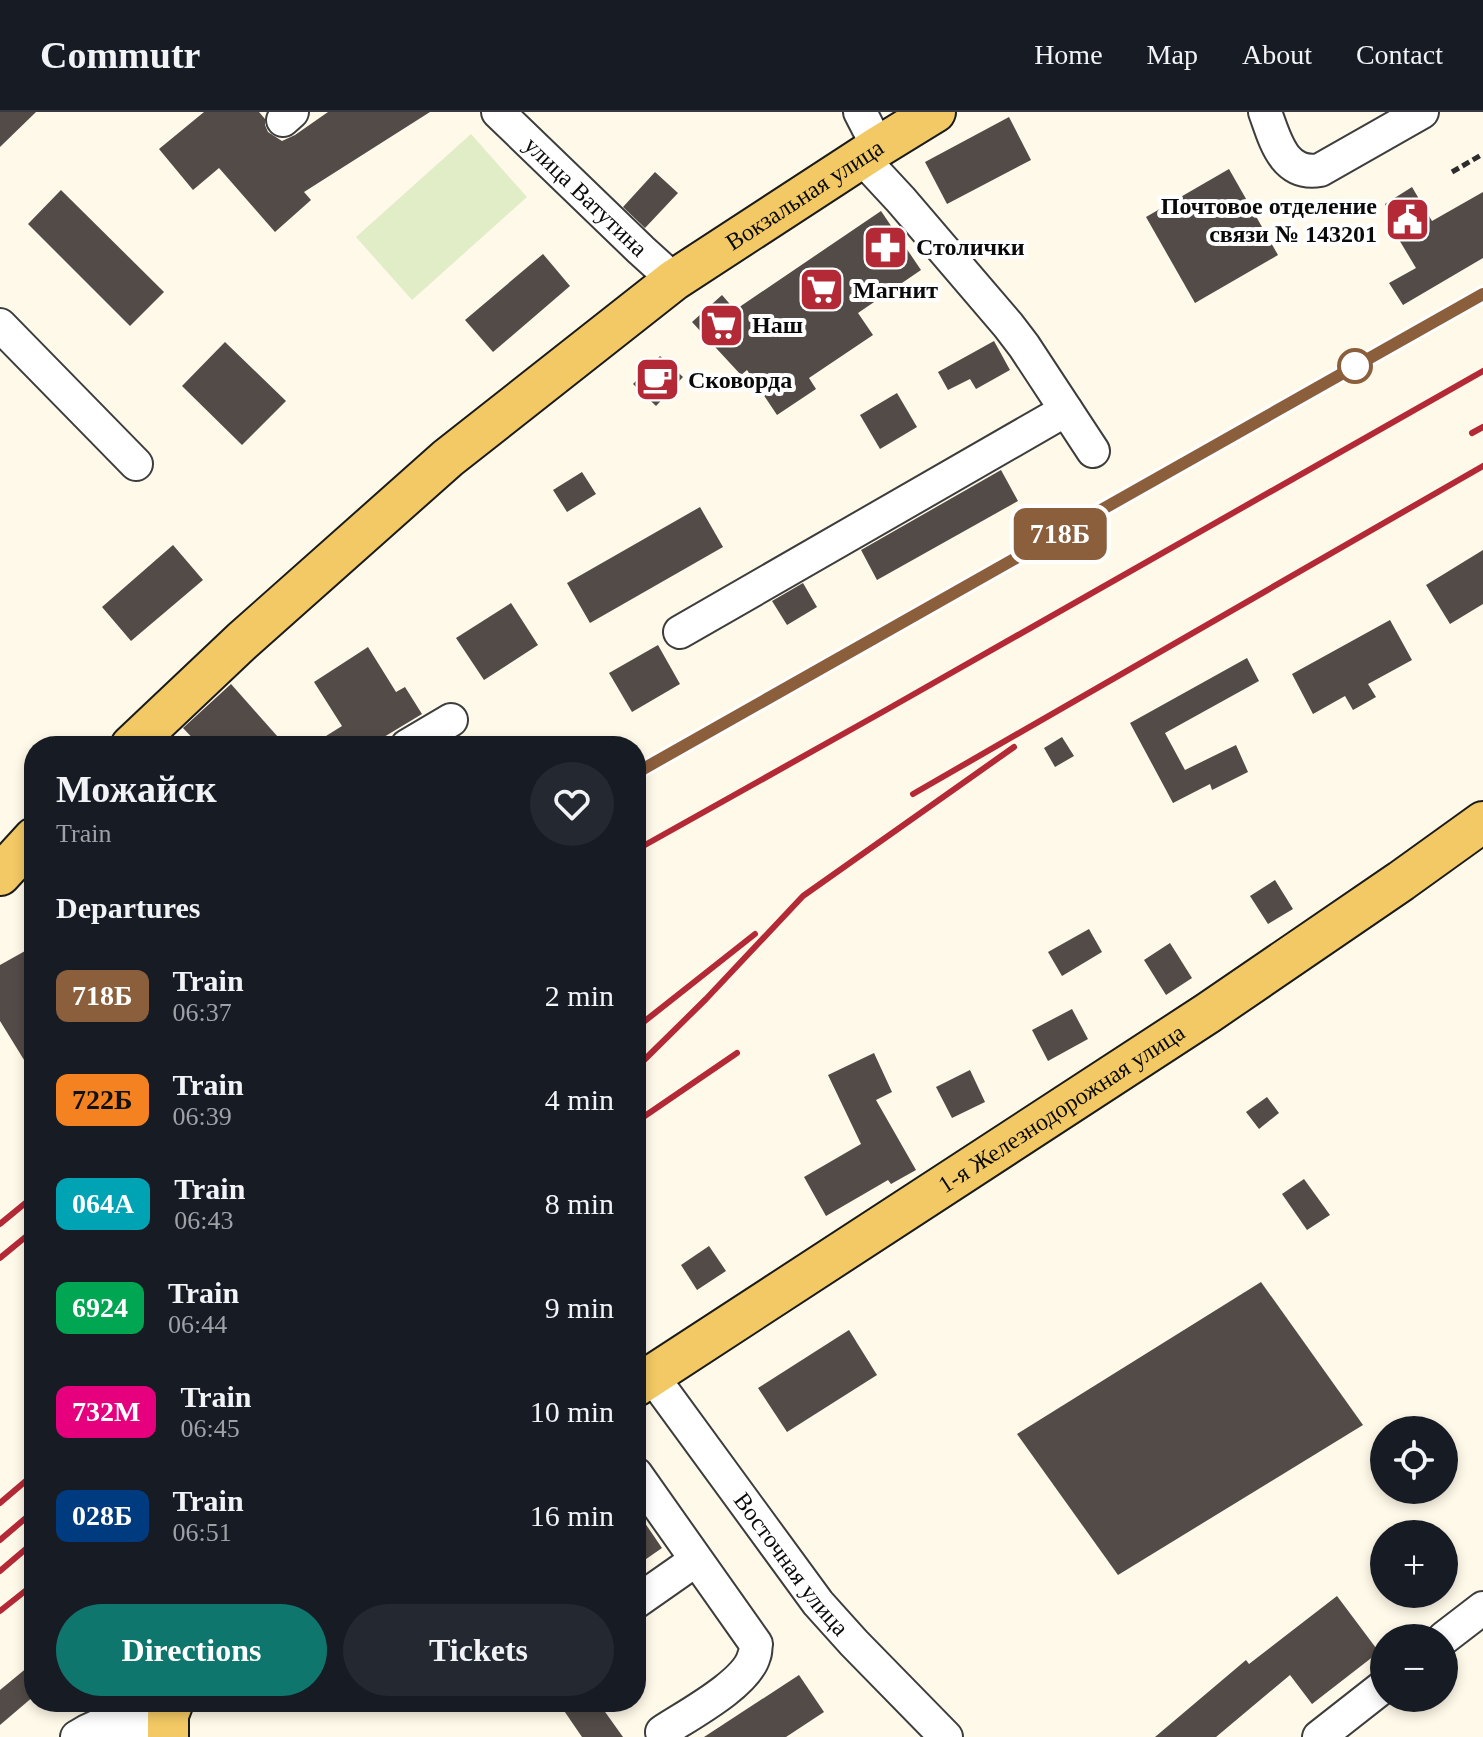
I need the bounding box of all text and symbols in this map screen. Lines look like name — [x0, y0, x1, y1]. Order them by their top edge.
text: Commutr — [40, 34, 200, 76]
text: Home — [1034, 39, 1103, 70]
text: Map — [1147, 39, 1198, 70]
text: About — [1242, 39, 1312, 70]
text: Contact — [1356, 39, 1443, 70]
street label: улица Ватутина — [519, 132, 653, 262]
street label: Вокзальная улица — [721, 134, 888, 256]
place label: Почтовое отделение связи № 143201 — [1161, 193, 1377, 247]
public building icon: Почтовое отделение связи № 143201 — [1384, 196, 1432, 244]
pharmacy icon: Столички — [861, 223, 909, 271]
place label: Столички — [916, 234, 1025, 260]
supermarket icon: Магнит — [798, 266, 846, 314]
place label: Магнит — [853, 277, 938, 303]
supermarket icon: Наш — [697, 301, 745, 349]
place label: Наш — [752, 312, 803, 338]
unlabelled marker — [1338, 349, 1372, 383]
cafe icon: Сковорда — [633, 356, 681, 404]
place label: Сковорда — [688, 367, 792, 393]
line badge: 718Б — [1004, 508, 1116, 560]
text: 718Б — [1030, 518, 1090, 549]
button: heart — [530, 762, 614, 846]
text: Можайск — [56, 768, 217, 810]
text: Train — [56, 819, 111, 848]
text: Departures — [56, 891, 200, 924]
text: Train — [173, 964, 244, 997]
text: 2 min — [545, 979, 614, 1012]
text: 718Б — [72, 980, 133, 1011]
text: 06:37 — [173, 998, 232, 1027]
street label: 1-я Железнодорожная улица — [934, 1019, 1190, 1198]
text: Train — [173, 1068, 244, 1101]
text: 4 min — [545, 1083, 614, 1116]
text: 722Б — [72, 1084, 133, 1115]
text: 06:39 — [173, 1102, 232, 1131]
text: Train — [174, 1172, 245, 1205]
text: 8 min — [545, 1187, 614, 1220]
text: 064А — [72, 1188, 134, 1219]
text: 06:43 — [174, 1206, 233, 1235]
text: Train — [168, 1276, 239, 1309]
text: 9 min — [545, 1291, 614, 1324]
text: 6924 — [72, 1292, 128, 1323]
text: 06:44 — [168, 1310, 227, 1339]
text: Train — [180, 1380, 252, 1413]
text: 10 min — [530, 1395, 614, 1428]
text: 732М — [72, 1396, 140, 1427]
text: 06:45 — [180, 1414, 240, 1443]
map controls — [1370, 1416, 1458, 1712]
button: locate — [1370, 1416, 1458, 1504]
text: Train — [173, 1484, 244, 1517]
street label: Восточная улица — [729, 1487, 854, 1641]
text: 16 min — [530, 1499, 614, 1532]
text: 028Б — [72, 1500, 133, 1531]
text: 06:51 — [173, 1518, 232, 1547]
button: + — [1370, 1520, 1458, 1608]
button: Directions — [56, 1604, 327, 1696]
button: Tickets — [343, 1604, 614, 1696]
button: − — [1370, 1624, 1458, 1712]

